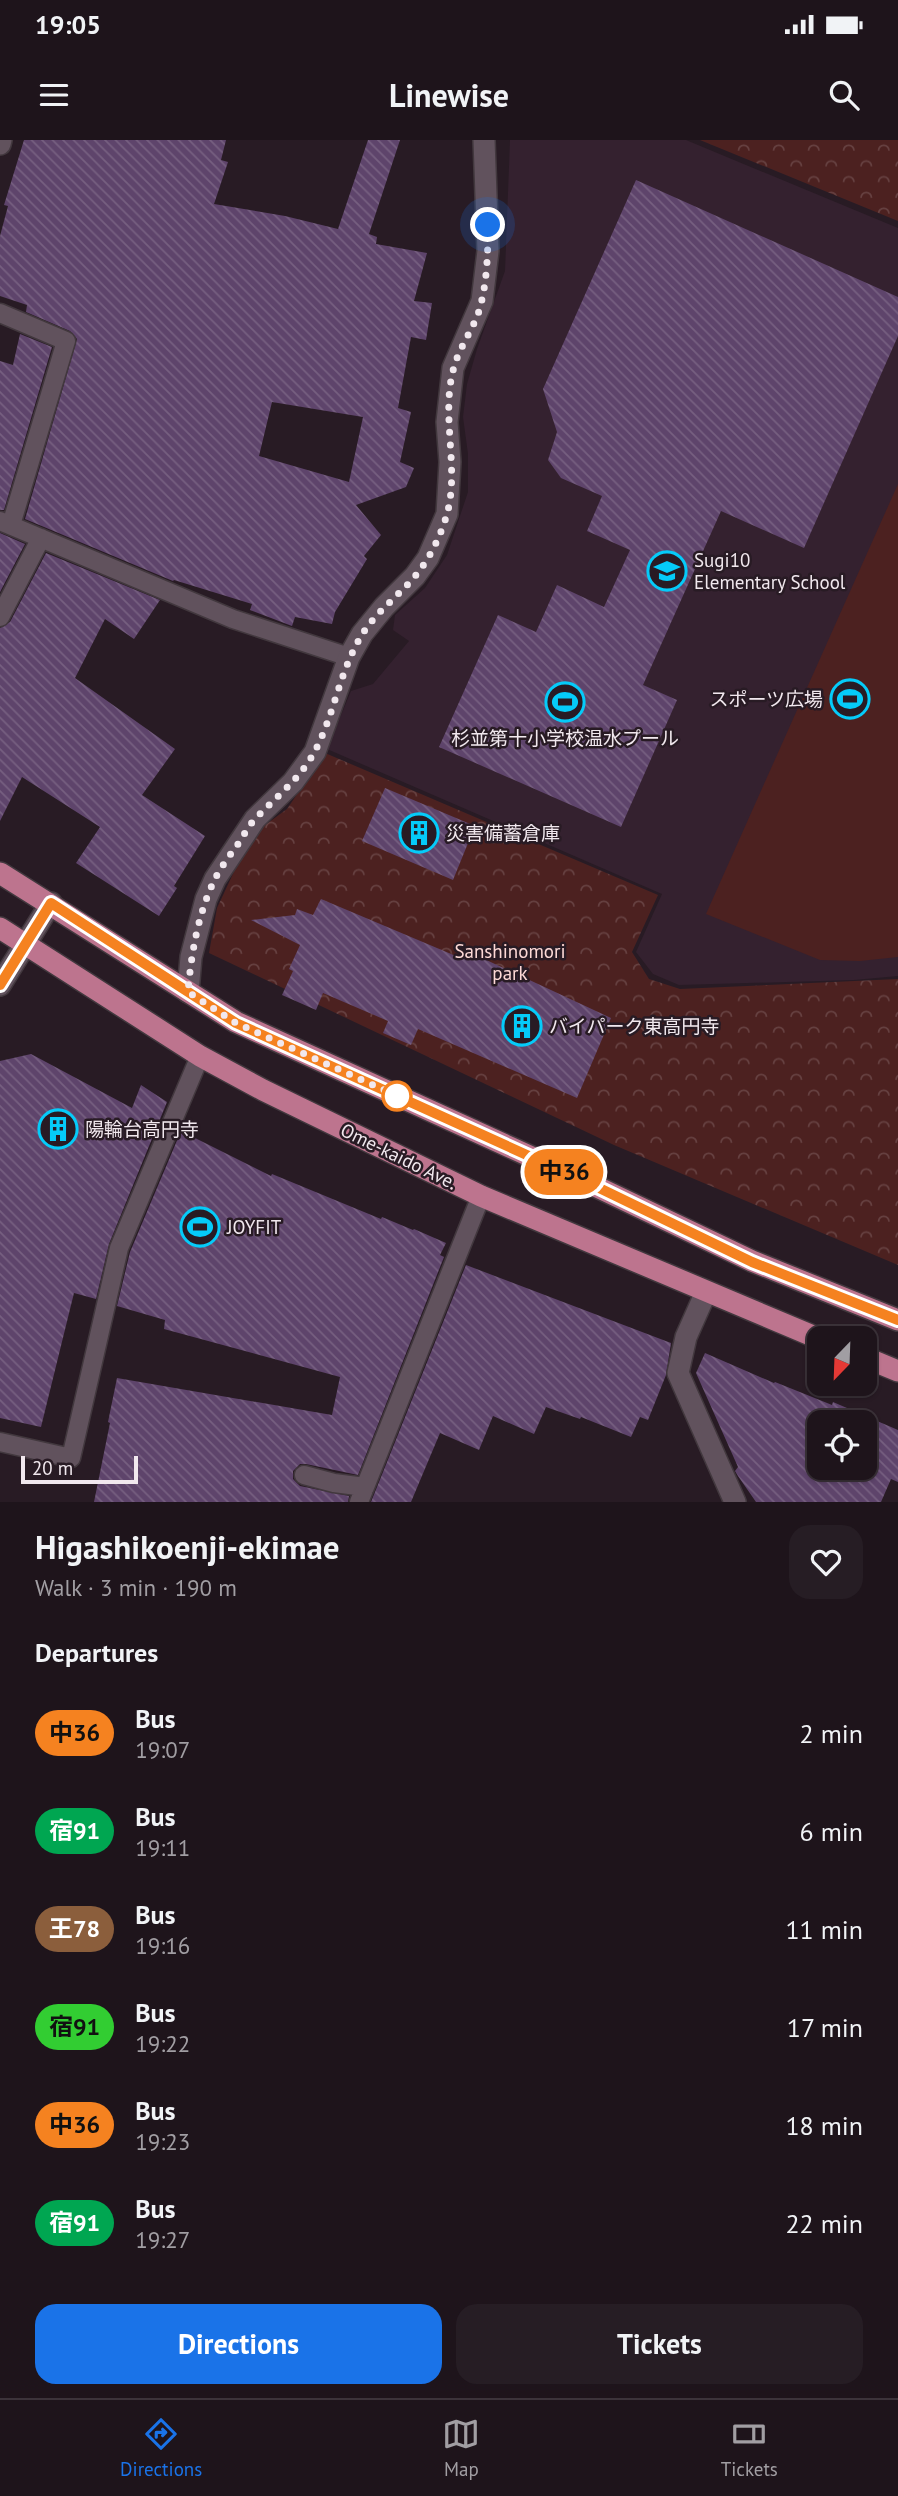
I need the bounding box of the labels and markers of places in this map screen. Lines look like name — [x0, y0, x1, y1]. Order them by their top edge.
place label: Sugi10 Elementary School — [694, 548, 846, 594]
school or university icon: Sugi10 Elementary School — [646, 550, 688, 592]
sports icon: スポーツ広場 — [829, 678, 871, 720]
sports icon: 杉並第十小学校温水プール — [544, 681, 586, 723]
place label: スポーツ広場 — [709, 687, 823, 711]
place label: 杉並第十小学校温水プール — [451, 726, 679, 750]
building icon: 災害備蓄倉庫 — [398, 812, 440, 854]
place label: 災害備蓄倉庫 — [446, 821, 560, 845]
building icon: バイパーク東高円寺 — [501, 1005, 543, 1047]
place label: バイパーク東高円寺 — [549, 1014, 720, 1038]
unlabelled marker — [382, 1081, 412, 1111]
building icon: 陽輪台高円寺 — [37, 1108, 79, 1150]
place label: 陽輪台高円寺 — [85, 1117, 199, 1141]
sports icon: JOYFIT — [179, 1206, 221, 1248]
place label: JOYFIT — [226, 1215, 282, 1239]

